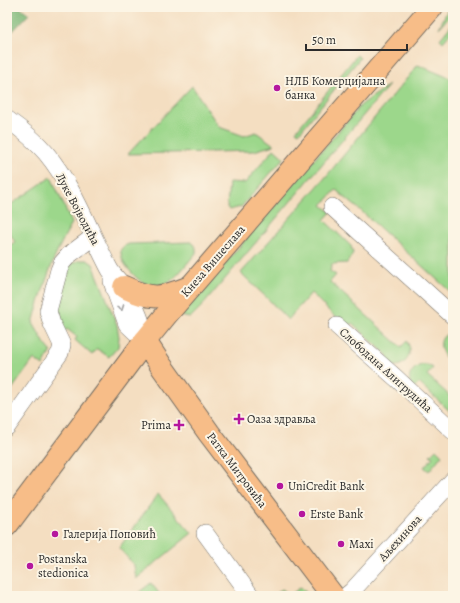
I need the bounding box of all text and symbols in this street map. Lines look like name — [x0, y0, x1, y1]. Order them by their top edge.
scale bar — [306, 26, 407, 52]
text: 50 m — [312, 32, 336, 48]
place label: НЛБ Комерцијална банка — [285, 73, 386, 103]
marker: НЛБ Комерцијална банка — [272, 83, 282, 93]
street label: Луке Војводића — [52, 170, 104, 248]
street label: Кнеза Вишеслава — [177, 221, 249, 300]
one-way arrow — [116, 304, 125, 311]
street label: Слободана Алигрудића — [336, 324, 436, 416]
place label: Оаза здравља — [247, 411, 316, 427]
marker: Оаза здравља — [234, 414, 244, 424]
place label: Prima — [141, 417, 171, 433]
marker: Prima — [174, 420, 184, 430]
street label: Ратка Митровића — [203, 429, 271, 511]
place label: UniCredit Bank — [288, 478, 365, 494]
marker: UniCredit Bank — [275, 481, 285, 491]
place label: Erste Bank — [310, 506, 363, 522]
marker: Erste Bank — [297, 509, 307, 519]
street label: Аљехинова — [374, 511, 425, 565]
place label: Галерија Поповић — [63, 526, 156, 542]
marker: Галерија Поповић — [50, 529, 60, 539]
place label: Maxi — [349, 536, 374, 552]
marker: Maxi — [336, 539, 346, 549]
place label: Postanska stedionica — [38, 551, 89, 581]
marker: Postanska stedionica — [25, 561, 35, 571]

